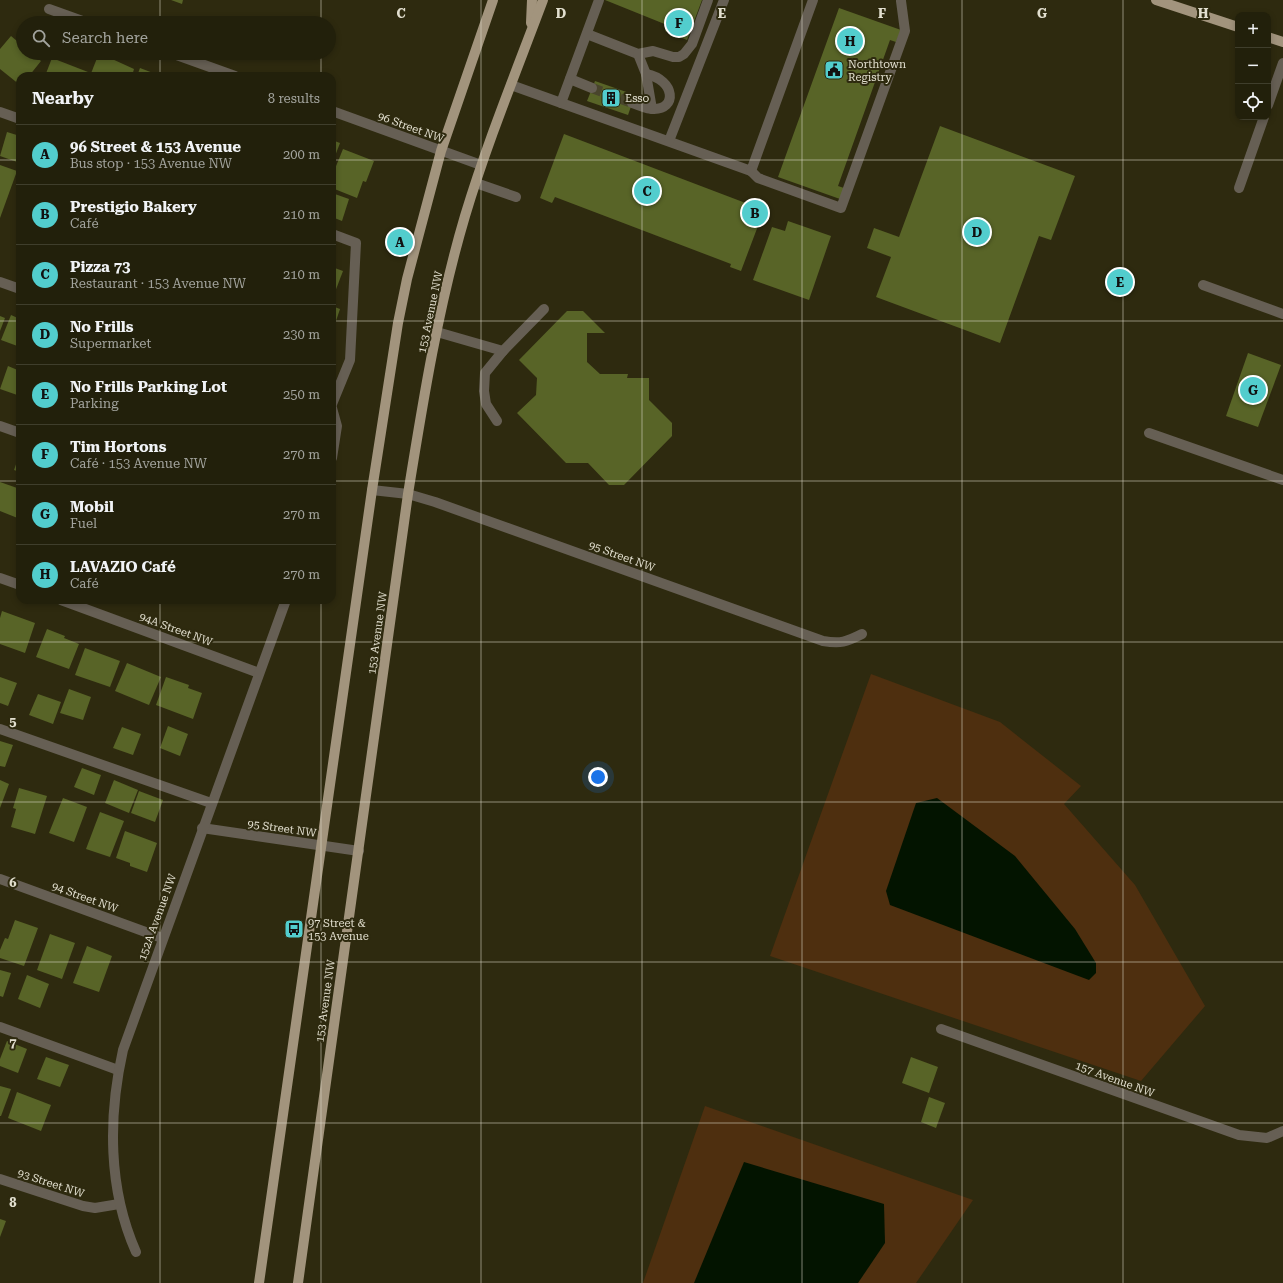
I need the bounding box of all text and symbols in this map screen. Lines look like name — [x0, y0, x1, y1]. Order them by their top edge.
text: C — [396, 6, 406, 21]
text: D — [556, 6, 566, 21]
text: E — [718, 6, 726, 21]
text: F — [878, 6, 886, 21]
text: G — [1037, 6, 1047, 21]
text: H — [1198, 6, 1209, 21]
pin: F — [666, 8, 692, 38]
map controls — [1235, 12, 1271, 120]
button: + — [1235, 12, 1271, 48]
search box — [16, 16, 336, 60]
pin: H — [837, 26, 863, 56]
icon: search — [30, 27, 52, 49]
text: Search here — [62, 29, 148, 47]
button: − — [1235, 48, 1271, 84]
place label: Northtown Registry — [848, 58, 906, 84]
public building icon: Northtown Registry — [823, 59, 845, 81]
button: locate — [1235, 84, 1271, 120]
building icon: Esso — [600, 87, 622, 109]
text: Nearby — [32, 88, 94, 108]
text: 8 results — [268, 91, 320, 106]
place label: Esso — [625, 92, 650, 105]
street label: 96 Street NW — [376, 109, 446, 146]
text: 96 Street & 153 Avenue — [70, 138, 241, 156]
text: A — [40, 147, 50, 162]
text: 200 m — [283, 147, 320, 162]
text: Bus stop · 153 Avenue NW — [70, 156, 232, 171]
pin: C — [634, 176, 660, 206]
text: Prestigio Bakery — [70, 198, 197, 216]
pin: B — [742, 198, 768, 228]
text: B — [40, 207, 50, 222]
text: 210 m — [283, 207, 320, 222]
text: Café — [70, 216, 99, 231]
pin: D — [964, 217, 990, 247]
pin: A — [387, 227, 413, 257]
text: Pizza 73 — [70, 258, 130, 276]
text: C — [40, 267, 50, 282]
text: 210 m — [283, 267, 320, 282]
pin: E — [1107, 267, 1133, 297]
street label: 153 Avenue NW — [415, 269, 446, 354]
text: Restaurant · 153 Avenue NW — [70, 276, 246, 291]
text: No Frills — [70, 318, 134, 336]
text: D — [40, 327, 50, 342]
text: 230 m — [283, 327, 320, 342]
text: Supermarket — [70, 336, 151, 351]
pin: G — [1240, 375, 1266, 405]
text: No Frills Parking Lot — [70, 378, 227, 396]
text: E — [41, 387, 49, 402]
text: 250 m — [283, 387, 320, 402]
text: Parking — [70, 396, 119, 411]
text: Tim Hortons — [70, 438, 166, 456]
text: F — [41, 447, 49, 462]
text: 270 m — [283, 447, 320, 462]
text: Café · 153 Avenue NW — [70, 456, 207, 471]
text: Mobil — [70, 498, 114, 516]
text: G — [40, 507, 50, 522]
text: 270 m — [283, 507, 320, 522]
text: Fuel — [70, 516, 97, 531]
street label: 95 Street NW — [587, 538, 657, 575]
text: LAVAZIO Café — [70, 558, 176, 576]
text: H — [40, 567, 50, 582]
text: 270 m — [283, 567, 320, 582]
text: Café — [70, 576, 99, 591]
street label: 153 Avenue NW — [365, 590, 390, 675]
street label: 94A Street NW — [137, 610, 215, 649]
text: 5 — [9, 714, 17, 729]
your location — [588, 767, 608, 787]
street label: 95 Street NW — [247, 817, 318, 840]
street label: 152A Avenue NW — [136, 871, 179, 962]
text: 6 — [9, 875, 17, 890]
street label: 94 Street NW — [50, 879, 120, 916]
place label: 97 Street & 153 Avenue — [308, 917, 369, 943]
bus stop icon: 97 Street & 153 Avenue — [283, 918, 305, 940]
street label: 153 Avenue NW — [313, 958, 338, 1043]
text: 7 — [9, 1035, 17, 1050]
street label: 157 Avenue NW — [1073, 1059, 1157, 1100]
street label: 93 Street NW — [16, 1167, 87, 1201]
text: 8 — [9, 1195, 17, 1210]

